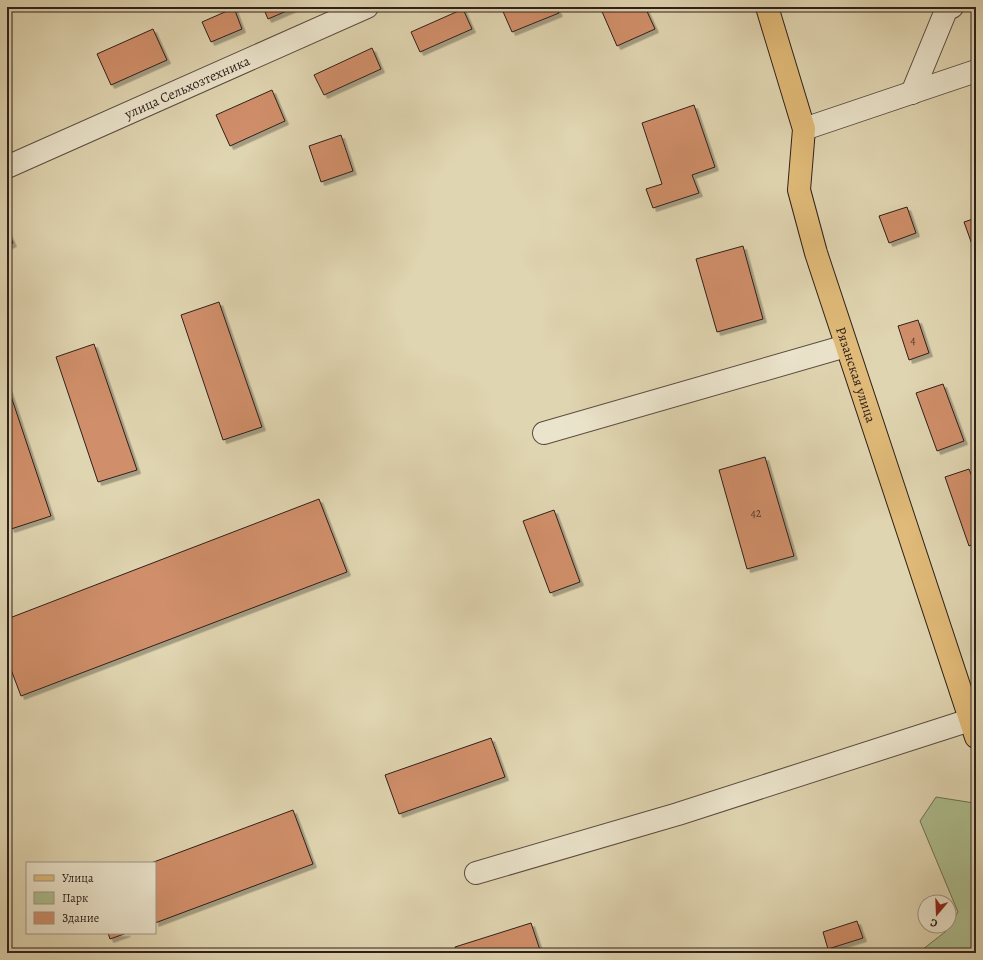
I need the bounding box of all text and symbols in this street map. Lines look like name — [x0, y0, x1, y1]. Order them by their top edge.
street label: улица Сельхозтехника — [120, 51, 253, 124]
street label: Рязанская улица — [831, 324, 881, 426]
house number: 4 — [910, 332, 916, 348]
house number: 42 — [750, 505, 762, 521]
legend — [26, 862, 156, 934]
text: Улица — [62, 870, 94, 886]
text: Парк — [62, 890, 88, 906]
north arrow — [917, 894, 957, 934]
text: Здание — [62, 910, 99, 926]
text: С — [928, 915, 940, 931]

